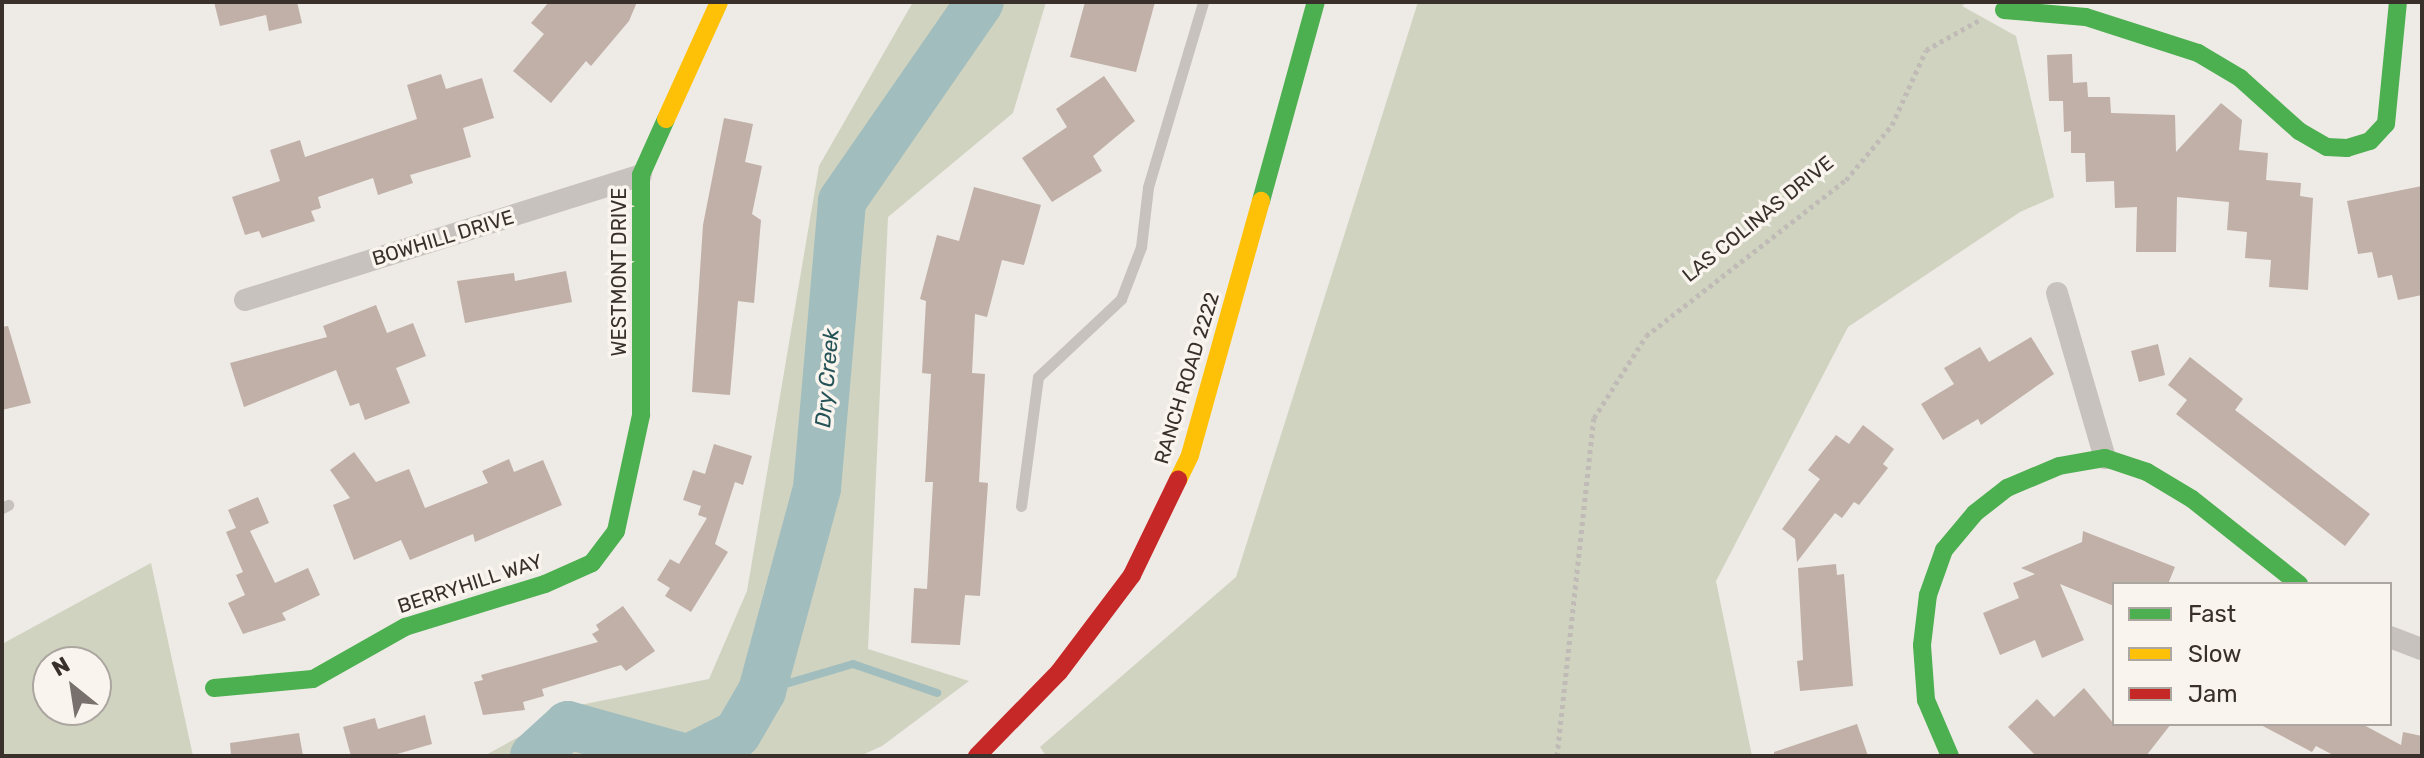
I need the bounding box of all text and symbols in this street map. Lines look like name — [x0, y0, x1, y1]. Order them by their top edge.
street label: LAS COLINAS DRIVE — [1678, 151, 1838, 287]
street label: WESTMONT DRIVE — [607, 187, 631, 357]
street label: BOWHILL DRIVE — [369, 205, 517, 271]
street label: RANCH ROAD 2222 — [1149, 289, 1225, 467]
water label: Dry Creek — [809, 327, 845, 429]
street label: BERRYHILL WAY — [394, 549, 546, 619]
legend — [2112, 582, 2392, 726]
text: Fast — [2188, 600, 2236, 628]
text: Slow — [2188, 640, 2241, 668]
north arrow — [32, 646, 112, 726]
text: N — [47, 651, 74, 682]
text: Jam — [2188, 680, 2238, 708]

